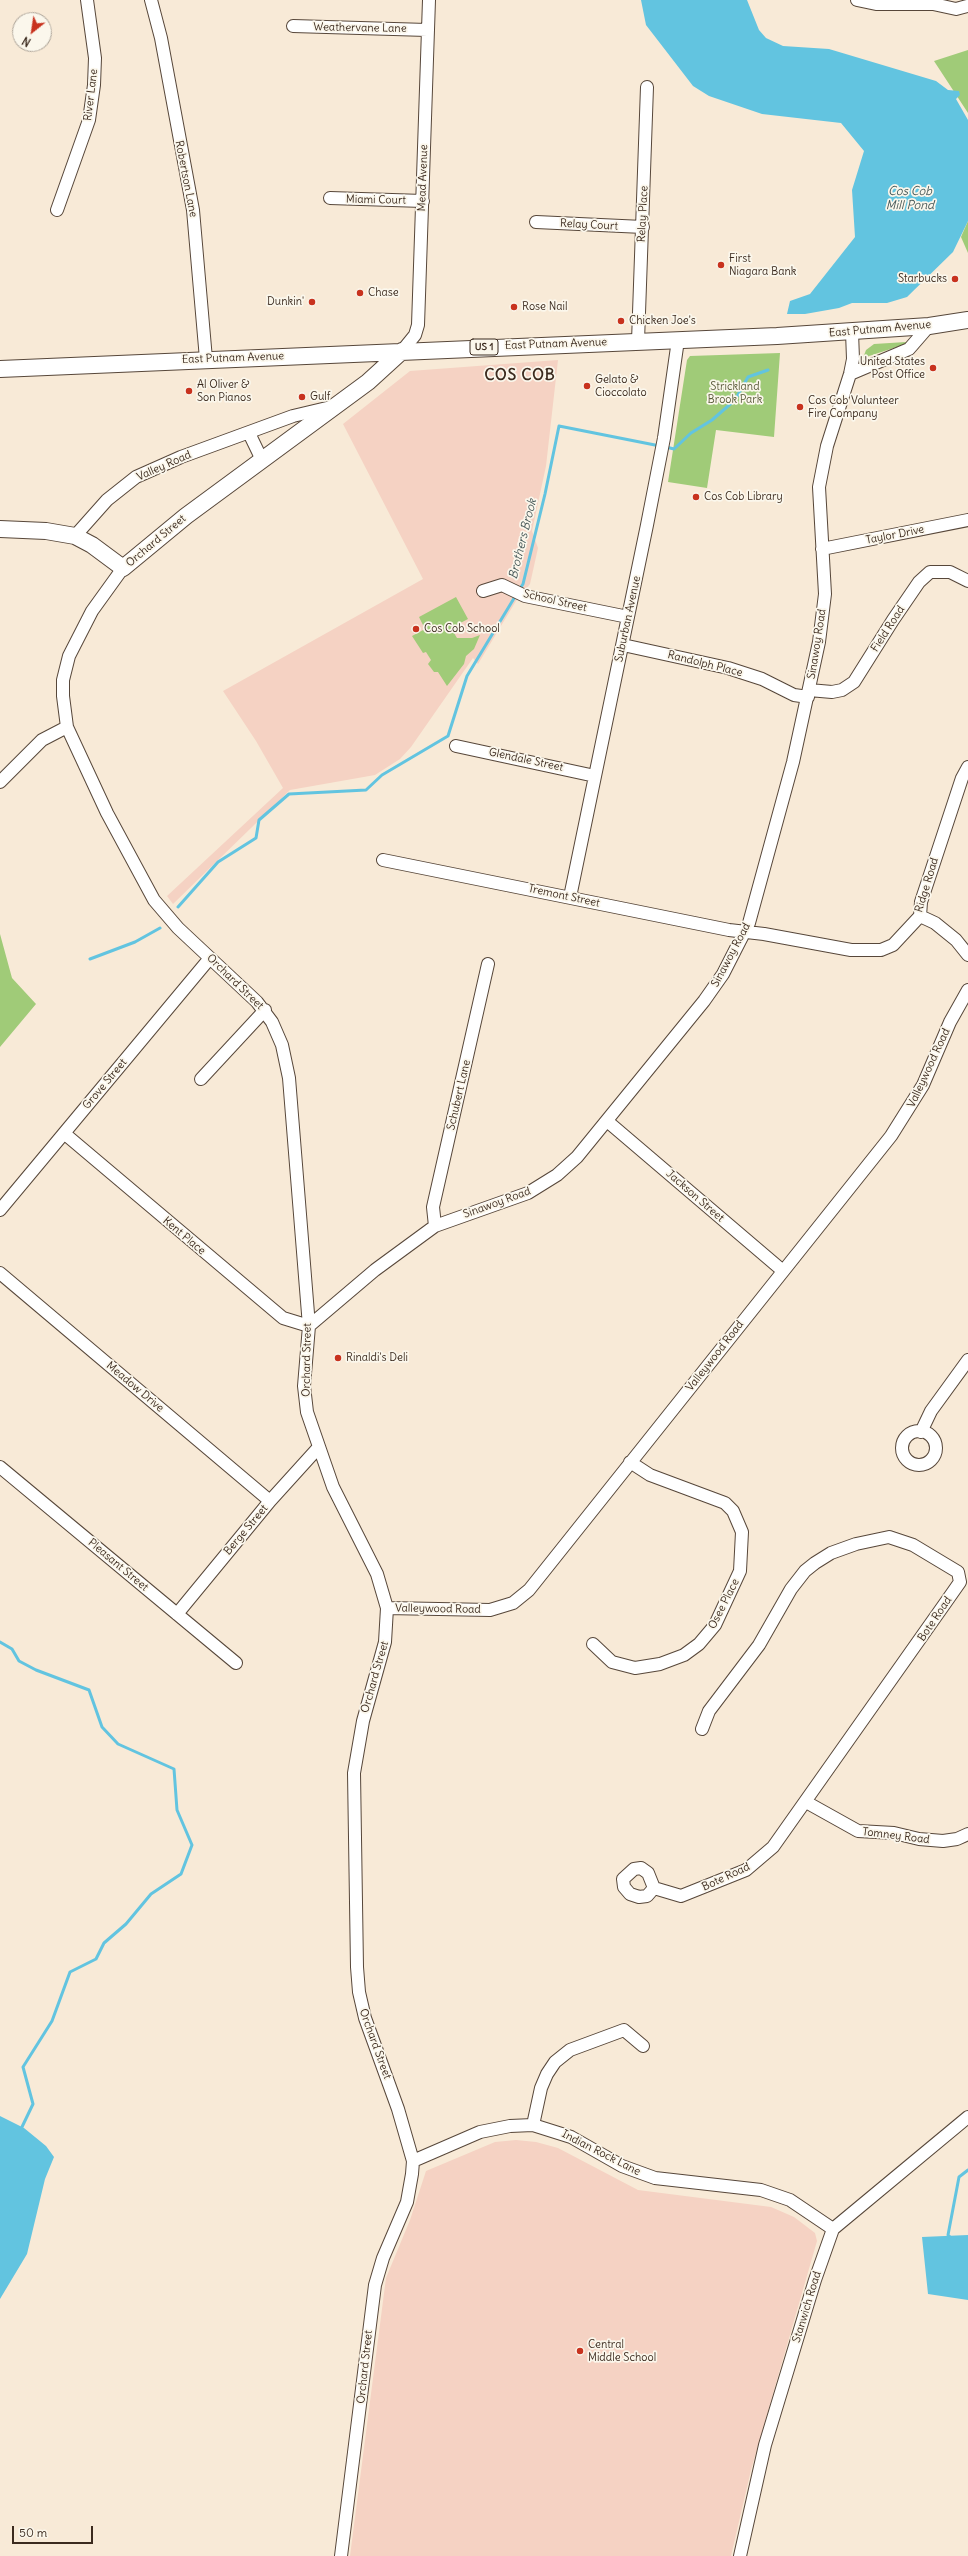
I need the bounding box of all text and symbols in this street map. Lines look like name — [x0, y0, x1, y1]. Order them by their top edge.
north arrow — [12, 12, 52, 52]
street label: Weathervane Lane — [313, 21, 407, 35]
text: N — [20, 34, 33, 49]
street label: River Lane — [81, 68, 101, 122]
street label: Robertson Lane — [172, 139, 200, 219]
street label: Mead Avenue — [415, 144, 431, 212]
street label: Relay Place — [635, 185, 651, 243]
water label: Cos Cob Mill Pond — [886, 185, 934, 213]
street label: Miami Court — [346, 193, 406, 207]
street label: Relay Court — [560, 217, 618, 233]
place label: First Niagara Bank — [729, 252, 796, 278]
marker: First Niagara Bank — [716, 260, 726, 270]
place label: Starbucks — [898, 272, 947, 286]
marker: Starbucks — [950, 274, 960, 284]
place label: Chase — [368, 286, 399, 300]
marker: Chase — [355, 288, 365, 298]
place label: Dunkin' — [267, 295, 304, 309]
marker: Dunkin' — [307, 297, 317, 307]
place label: Rose Nail — [522, 300, 567, 314]
marker: Rose Nail — [509, 302, 519, 312]
place label: Chicken Joe's — [629, 314, 696, 328]
marker: Chicken Joe's — [616, 316, 626, 326]
street label: East Putnam Avenue — [828, 318, 932, 340]
street label: East Putnam Avenue — [505, 336, 607, 352]
road number: US 1 — [470, 339, 498, 355]
street label: East Putnam Avenue — [182, 350, 284, 366]
place label: United States Post Office — [860, 355, 925, 381]
marker: United States Post Office — [928, 363, 938, 373]
district label: COS COB — [484, 367, 556, 385]
place label: Gelato & Cioccolato — [595, 373, 647, 399]
place label: Al Oliver & Son Pianos — [197, 378, 251, 404]
park label: Strickland Brook Park — [708, 380, 762, 406]
marker: Gelato & Cioccolato — [582, 381, 592, 391]
marker: Al Oliver & Son Pianos — [184, 386, 194, 396]
place label: Gulf — [310, 390, 330, 404]
marker: Gulf — [297, 392, 307, 402]
place label: Cos Cob Volunteer Fire Company — [808, 394, 899, 420]
marker: Cos Cob Volunteer Fire Company — [795, 402, 805, 412]
street label: Valley Road — [135, 448, 193, 484]
place label: Cos Cob Library — [704, 490, 783, 504]
marker: Cos Cob Library — [691, 492, 701, 502]
water label: Brothers Brook — [506, 497, 540, 581]
street label: Orchard Street — [123, 512, 189, 570]
street label: Taylor Drive — [865, 523, 925, 547]
street label: Suburban Avenue — [612, 575, 644, 663]
street label: School Street — [522, 587, 588, 615]
street label: Field Road — [868, 604, 908, 654]
street label: Sinawoy Road — [805, 608, 829, 680]
place label: Cos Cob School — [424, 622, 500, 636]
marker: Cos Cob School — [411, 624, 421, 634]
street label: Randolph Place — [666, 648, 744, 680]
street label: Glendale Street — [488, 746, 564, 774]
street label: Ridge Road — [912, 856, 942, 914]
street label: Tremont Street — [527, 882, 601, 910]
street label: Sinawoy Road — [709, 921, 753, 989]
street label: Orchard Street — [204, 952, 266, 1012]
street label: Valleywood Road — [905, 1026, 953, 1110]
street label: Grove Street — [80, 1056, 130, 1112]
street label: Schubert Lane — [445, 1059, 473, 1131]
street label: Jackson Street — [663, 1167, 727, 1225]
street label: Sinawoy Road — [462, 1185, 532, 1221]
street label: Kent Place — [160, 1214, 208, 1258]
street label: Valleywood Road — [683, 1318, 747, 1394]
street label: Orchard Street — [300, 1323, 314, 1397]
place label: Rinaldi's Deli — [346, 1351, 408, 1365]
marker: Rinaldi's Deli — [333, 1353, 343, 1363]
street label: Meadow Drive — [104, 1359, 166, 1415]
street label: Berge Street — [221, 1502, 271, 1558]
street label: Pleasant Street — [85, 1536, 151, 1594]
street label: Osee Place — [706, 1577, 742, 1631]
street label: Bote Road — [915, 1594, 955, 1644]
street label: Valleywood Road — [395, 1602, 481, 1616]
street label: Orchard Street — [358, 1640, 392, 1714]
street label: Tomney Road — [862, 1825, 930, 1847]
street label: Bote Road — [700, 1860, 752, 1894]
street label: Orchard Street — [356, 2007, 394, 2081]
street label: Indian Rock Lane — [559, 2127, 643, 2179]
street label: Stanwich Road — [790, 2270, 824, 2344]
street label: Orchard Street — [355, 2330, 375, 2404]
place label: Central Middle School — [588, 2338, 656, 2364]
marker: Central Middle School — [575, 2346, 585, 2356]
scale bar — [14, 2518, 95, 2544]
text: 50 m — [19, 2525, 47, 2540]

